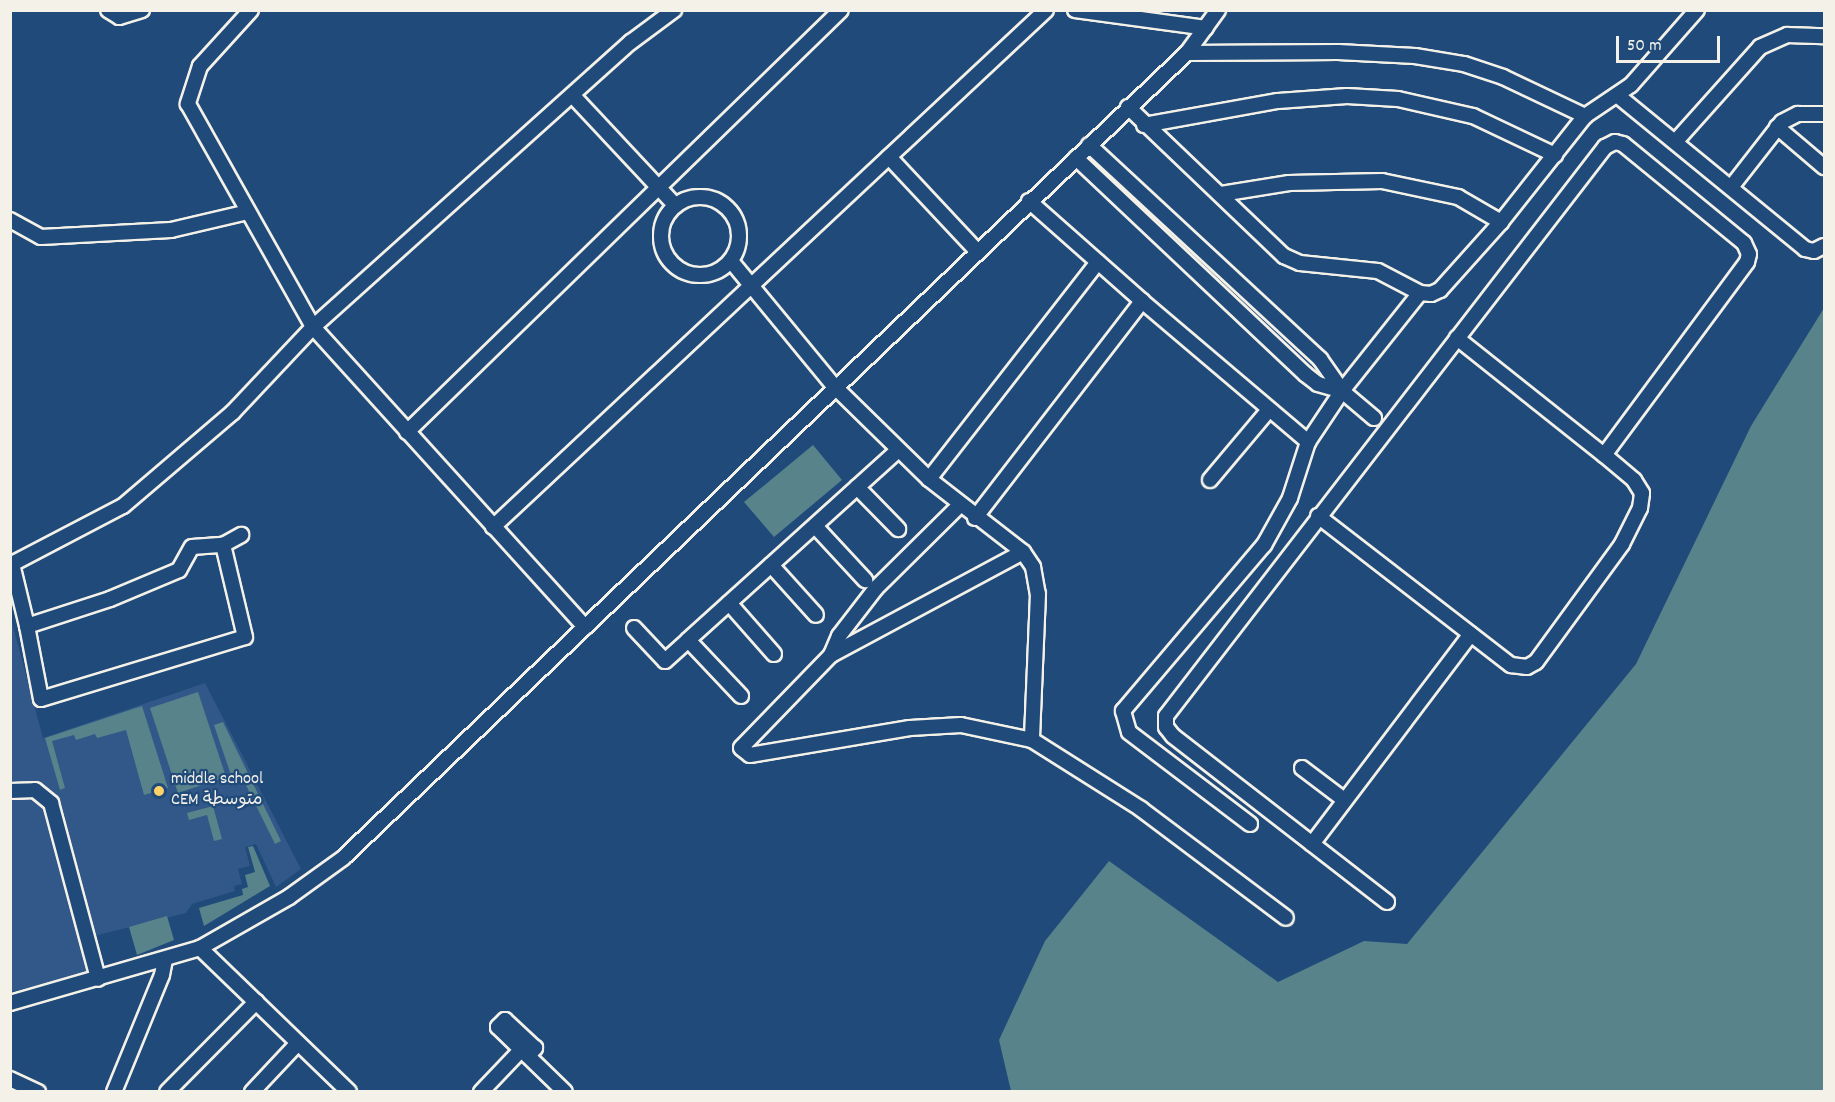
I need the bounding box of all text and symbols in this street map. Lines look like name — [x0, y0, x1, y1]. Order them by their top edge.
scale bar — [1619, 24, 1722, 62]
text: 50 m — [1627, 34, 1662, 59]
place label: middle school CEM متوسطة — [171, 770, 263, 812]
marker: middle school CEM متوسطة — [152, 784, 166, 798]

